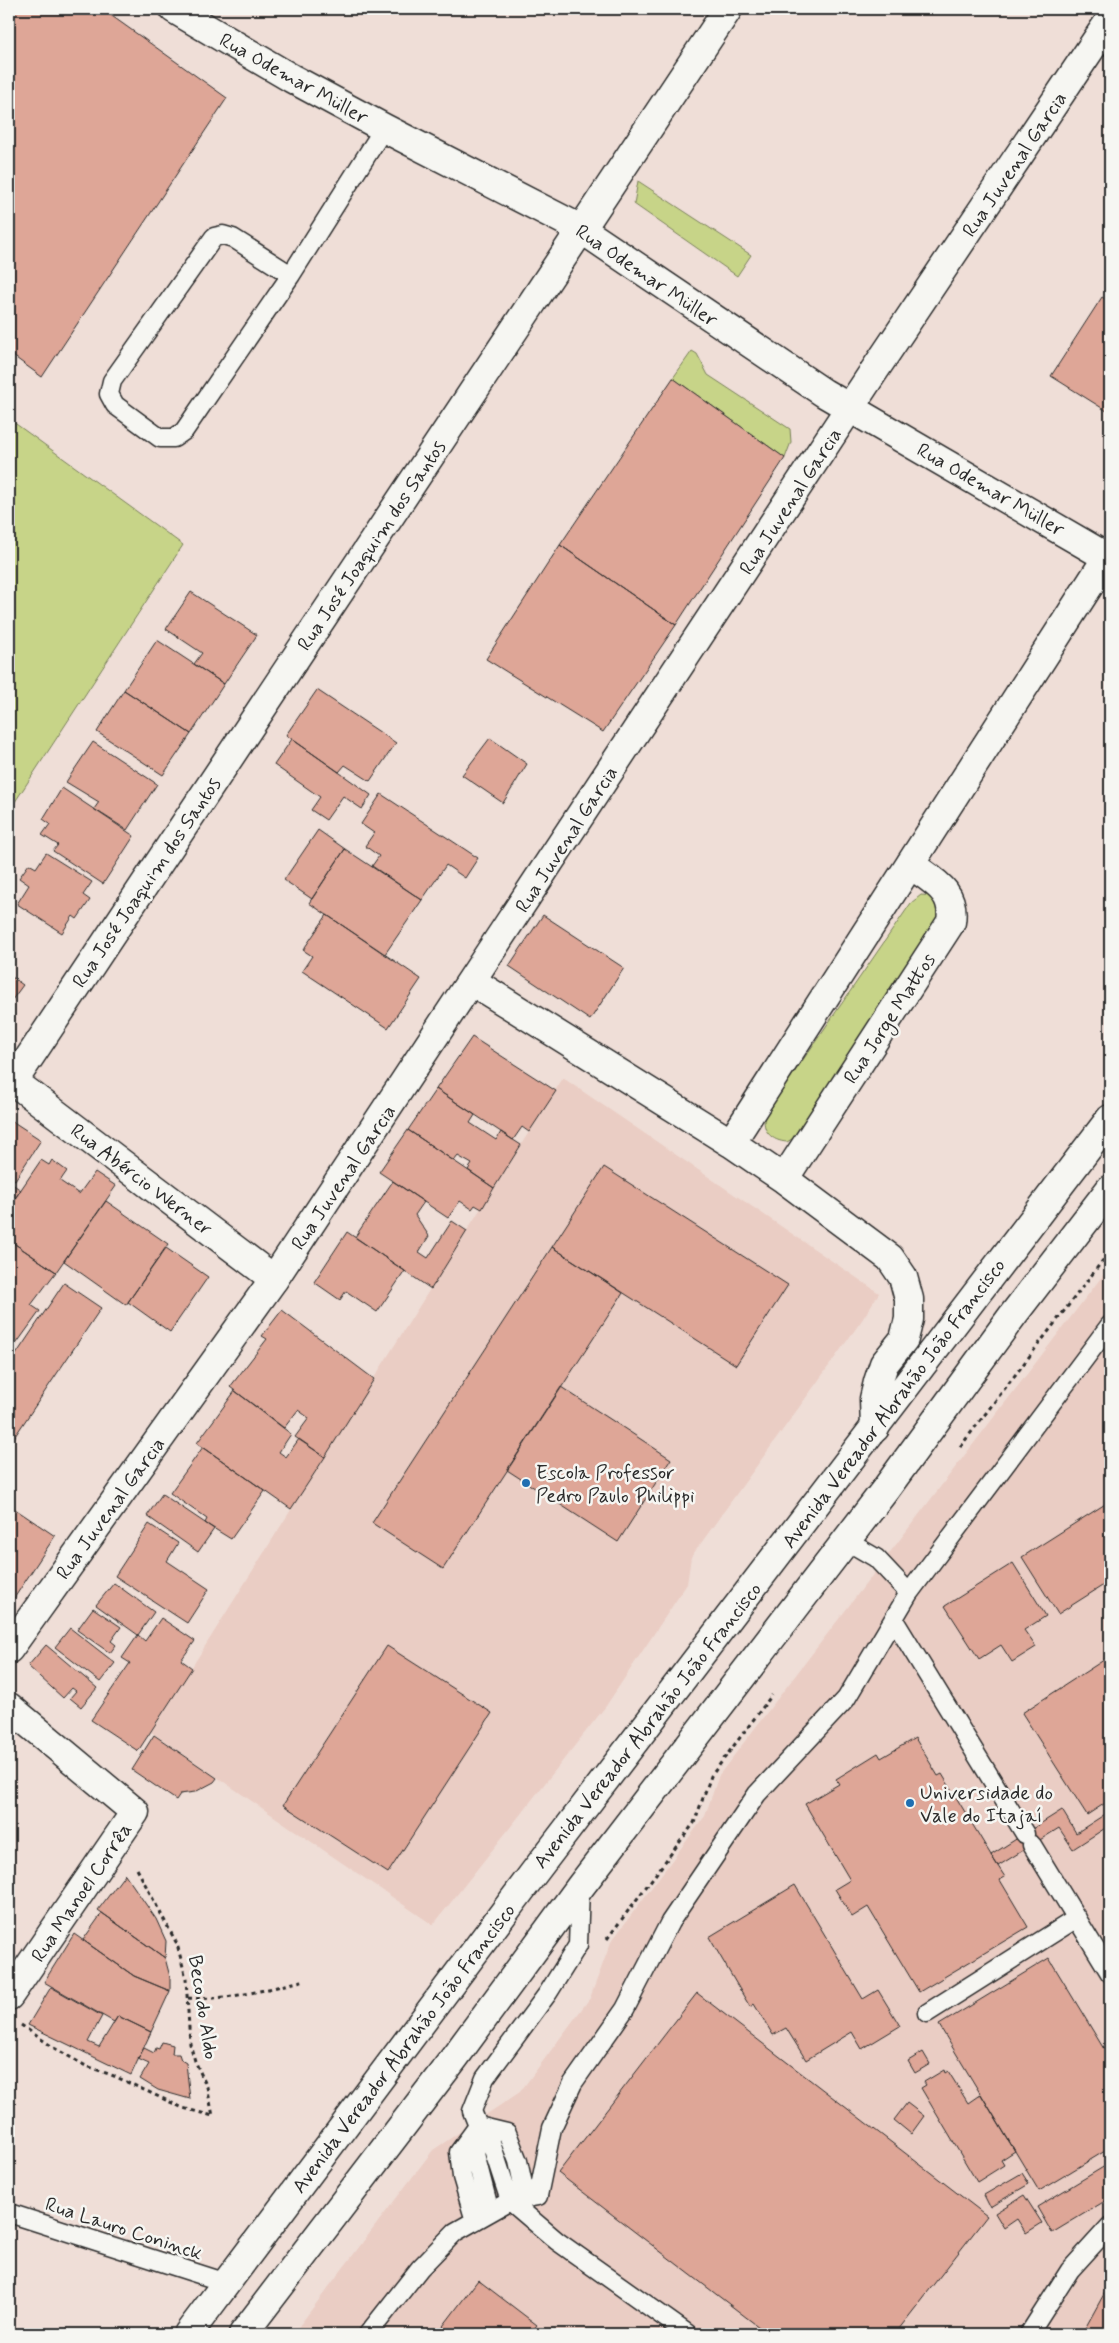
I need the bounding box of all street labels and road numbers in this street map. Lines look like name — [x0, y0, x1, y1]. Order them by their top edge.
street label: Rua Odemar Müller — [214, 27, 373, 132]
street label: Rua Juvenal Garcia — [957, 87, 1074, 243]
street label: Rua Odemar Müller — [570, 219, 723, 334]
street label: Rua Juvenal Garcia — [734, 423, 849, 580]
street label: Rua José Joaquim dos Santos — [292, 435, 453, 656]
street label: Rua Odemar Müller — [911, 437, 1070, 544]
street label: Rua Juvenal Garcia — [510, 761, 625, 918]
street label: Rua José Joaquim dos Santos — [67, 772, 228, 993]
street label: Rua Jorge Mattos — [838, 948, 944, 1090]
street label: Rua Juvenal Garcia — [286, 1100, 403, 1256]
street label: Rua Abércio Werner — [64, 1118, 218, 1243]
street label: Avenida Vereador Abrahão João Francisco — [776, 1254, 1012, 1554]
street label: Rua Juvenal Garcia — [50, 1432, 172, 1586]
street label: Avenida Vereador Abrahão João Francisco — [528, 1577, 768, 1875]
street label: Rua Manoel Corrêa — [26, 1818, 139, 1968]
street label: Avenida Vereador Abrahão João Francisco — [286, 1899, 522, 2199]
street label: Beco do Aldo — [181, 1953, 224, 2061]
street label: Rua Lauro Coninck — [41, 2191, 206, 2268]

